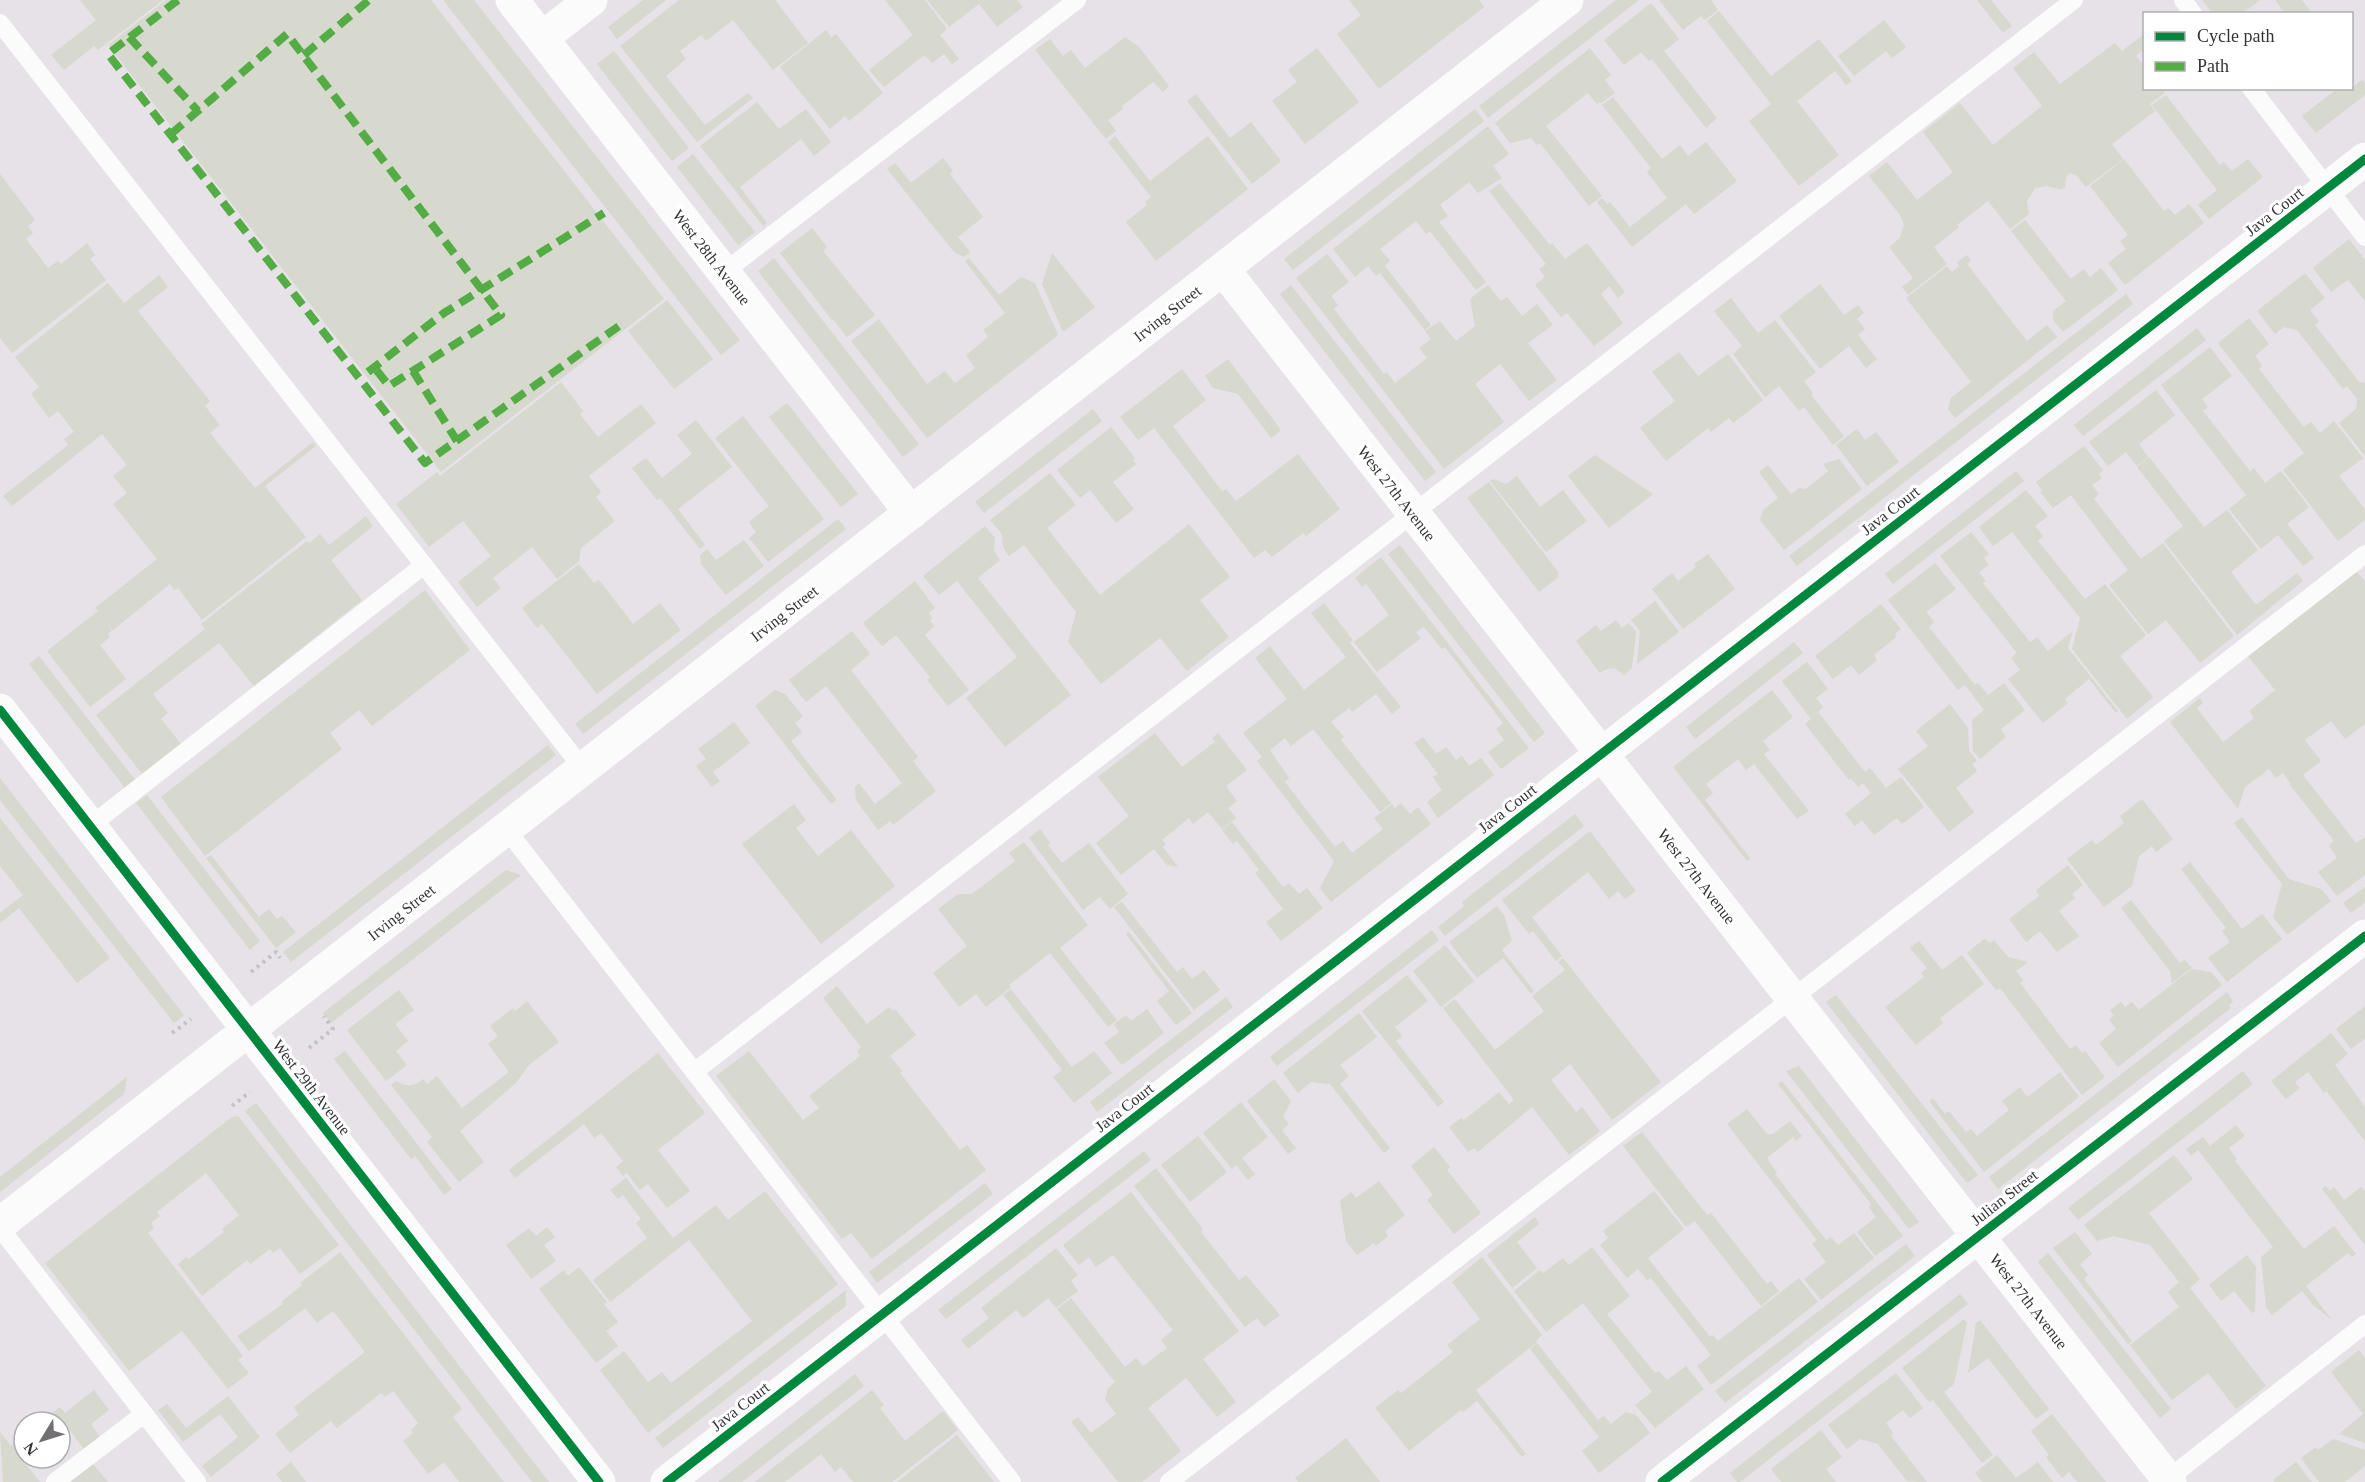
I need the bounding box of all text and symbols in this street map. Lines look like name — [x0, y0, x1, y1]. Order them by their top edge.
legend — [2143, 12, 2353, 90]
text: Cycle path — [2197, 26, 2274, 46]
text: Path — [2197, 56, 2229, 76]
street label: Java Court — [2242, 183, 2307, 239]
street label: West 28th Avenue — [669, 206, 754, 308]
street label: Irving Street — [1130, 282, 1205, 346]
street label: West 27th Avenue — [1354, 442, 1439, 544]
street label: Java Court — [1858, 482, 1923, 538]
street label: Irving Street — [747, 582, 822, 646]
street label: Java Court — [1475, 780, 1540, 836]
street label: West 27th Avenue — [1654, 825, 1739, 927]
street label: Irving Street — [364, 881, 439, 945]
street label: West 29th Avenue — [269, 1036, 354, 1138]
street label: Java Court — [1092, 1079, 1157, 1135]
street label: Julian Street — [1968, 1166, 2041, 1229]
street label: West 27th Avenue — [1986, 1250, 2071, 1352]
street label: Java Court — [708, 1378, 773, 1434]
north arrow — [12, 1410, 72, 1470]
text: N — [20, 1439, 41, 1459]

